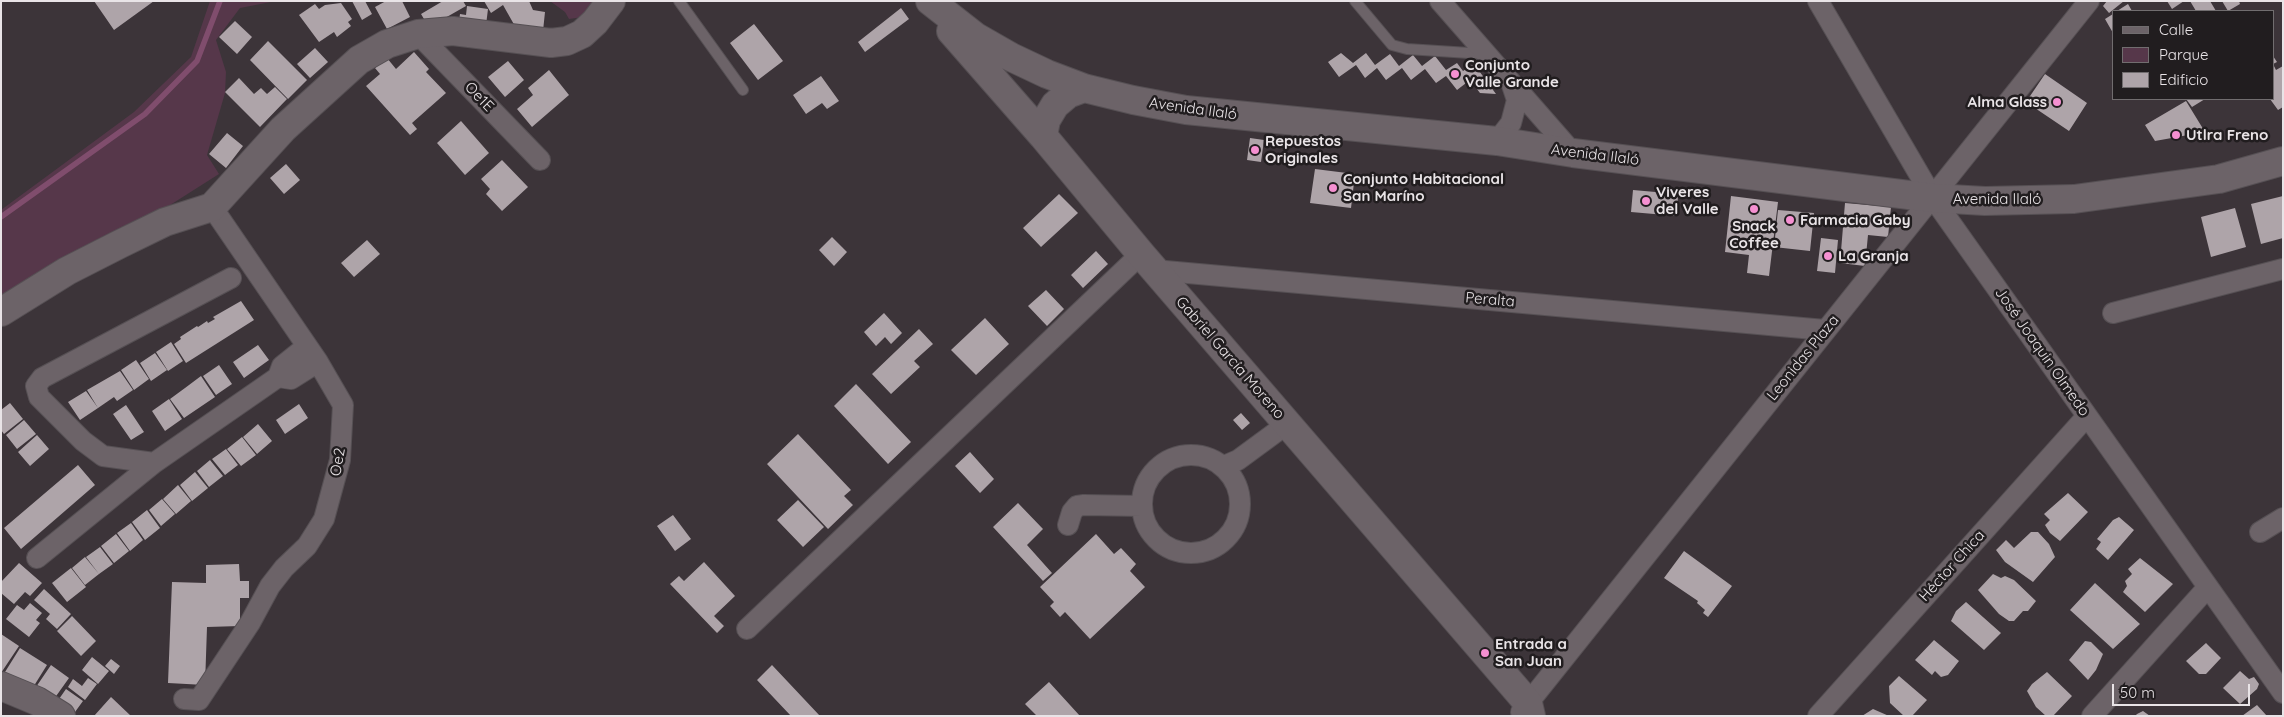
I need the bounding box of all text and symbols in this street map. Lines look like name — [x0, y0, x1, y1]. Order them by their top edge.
legend — [2112, 10, 2274, 100]
text: Calle — [2159, 20, 2193, 39]
text: Parque — [2159, 45, 2209, 64]
place label: Conjunto Valle Grande — [1465, 56, 1559, 91]
marker: Conjunto Valle Grande — [1449, 68, 1461, 80]
text: Edificio — [2159, 70, 2208, 89]
street label: Oe1E — [461, 78, 497, 116]
place label: Alma Glass — [1968, 93, 2047, 111]
street label: Avenida Ilaló — [1148, 94, 1238, 124]
marker: Alma Glass — [2051, 96, 2063, 108]
place label: Utlra Freno — [2186, 126, 2268, 144]
marker: Utlra Freno — [2170, 129, 2182, 141]
place label: Repuestos Originales — [1265, 132, 1341, 167]
street label: Avenida Ilaló — [1550, 141, 1640, 169]
marker: Repuestos Originales — [1249, 144, 1261, 156]
place label: Conjunto Habitacional San Maríno — [1343, 170, 1504, 205]
marker: Conjunto Habitacional San Maríno — [1327, 182, 1339, 194]
place label: Viveres del Valle — [1656, 183, 1719, 218]
street label: Avenida Ilaló — [1953, 190, 2041, 208]
marker: Viveres del Valle — [1640, 195, 1652, 207]
marker: Snack Coffee — [1748, 203, 1760, 215]
place label: Farmacia Gaby — [1800, 211, 1911, 229]
marker: Farmacia Gaby — [1784, 214, 1796, 226]
place label: Snack Coffee — [1729, 217, 1779, 252]
place label: La Granja — [1838, 247, 1909, 265]
marker: La Granja — [1822, 250, 1834, 262]
street label: José Joaquin Olmedo — [1991, 284, 2093, 420]
street label: Peralta — [1465, 289, 1515, 311]
street label: Gabriel García Moreno — [1172, 293, 1288, 423]
street label: Leonidas Plaza — [1763, 312, 1843, 404]
street label: Oe2 — [327, 446, 349, 478]
street label: Héctor Chica — [1915, 527, 1989, 605]
place label: Entrada a San Juan — [1495, 635, 1567, 670]
marker: Entrada a San Juan — [1479, 647, 1491, 659]
scale bar — [2114, 674, 2252, 706]
text: 50 m — [2120, 683, 2155, 702]

